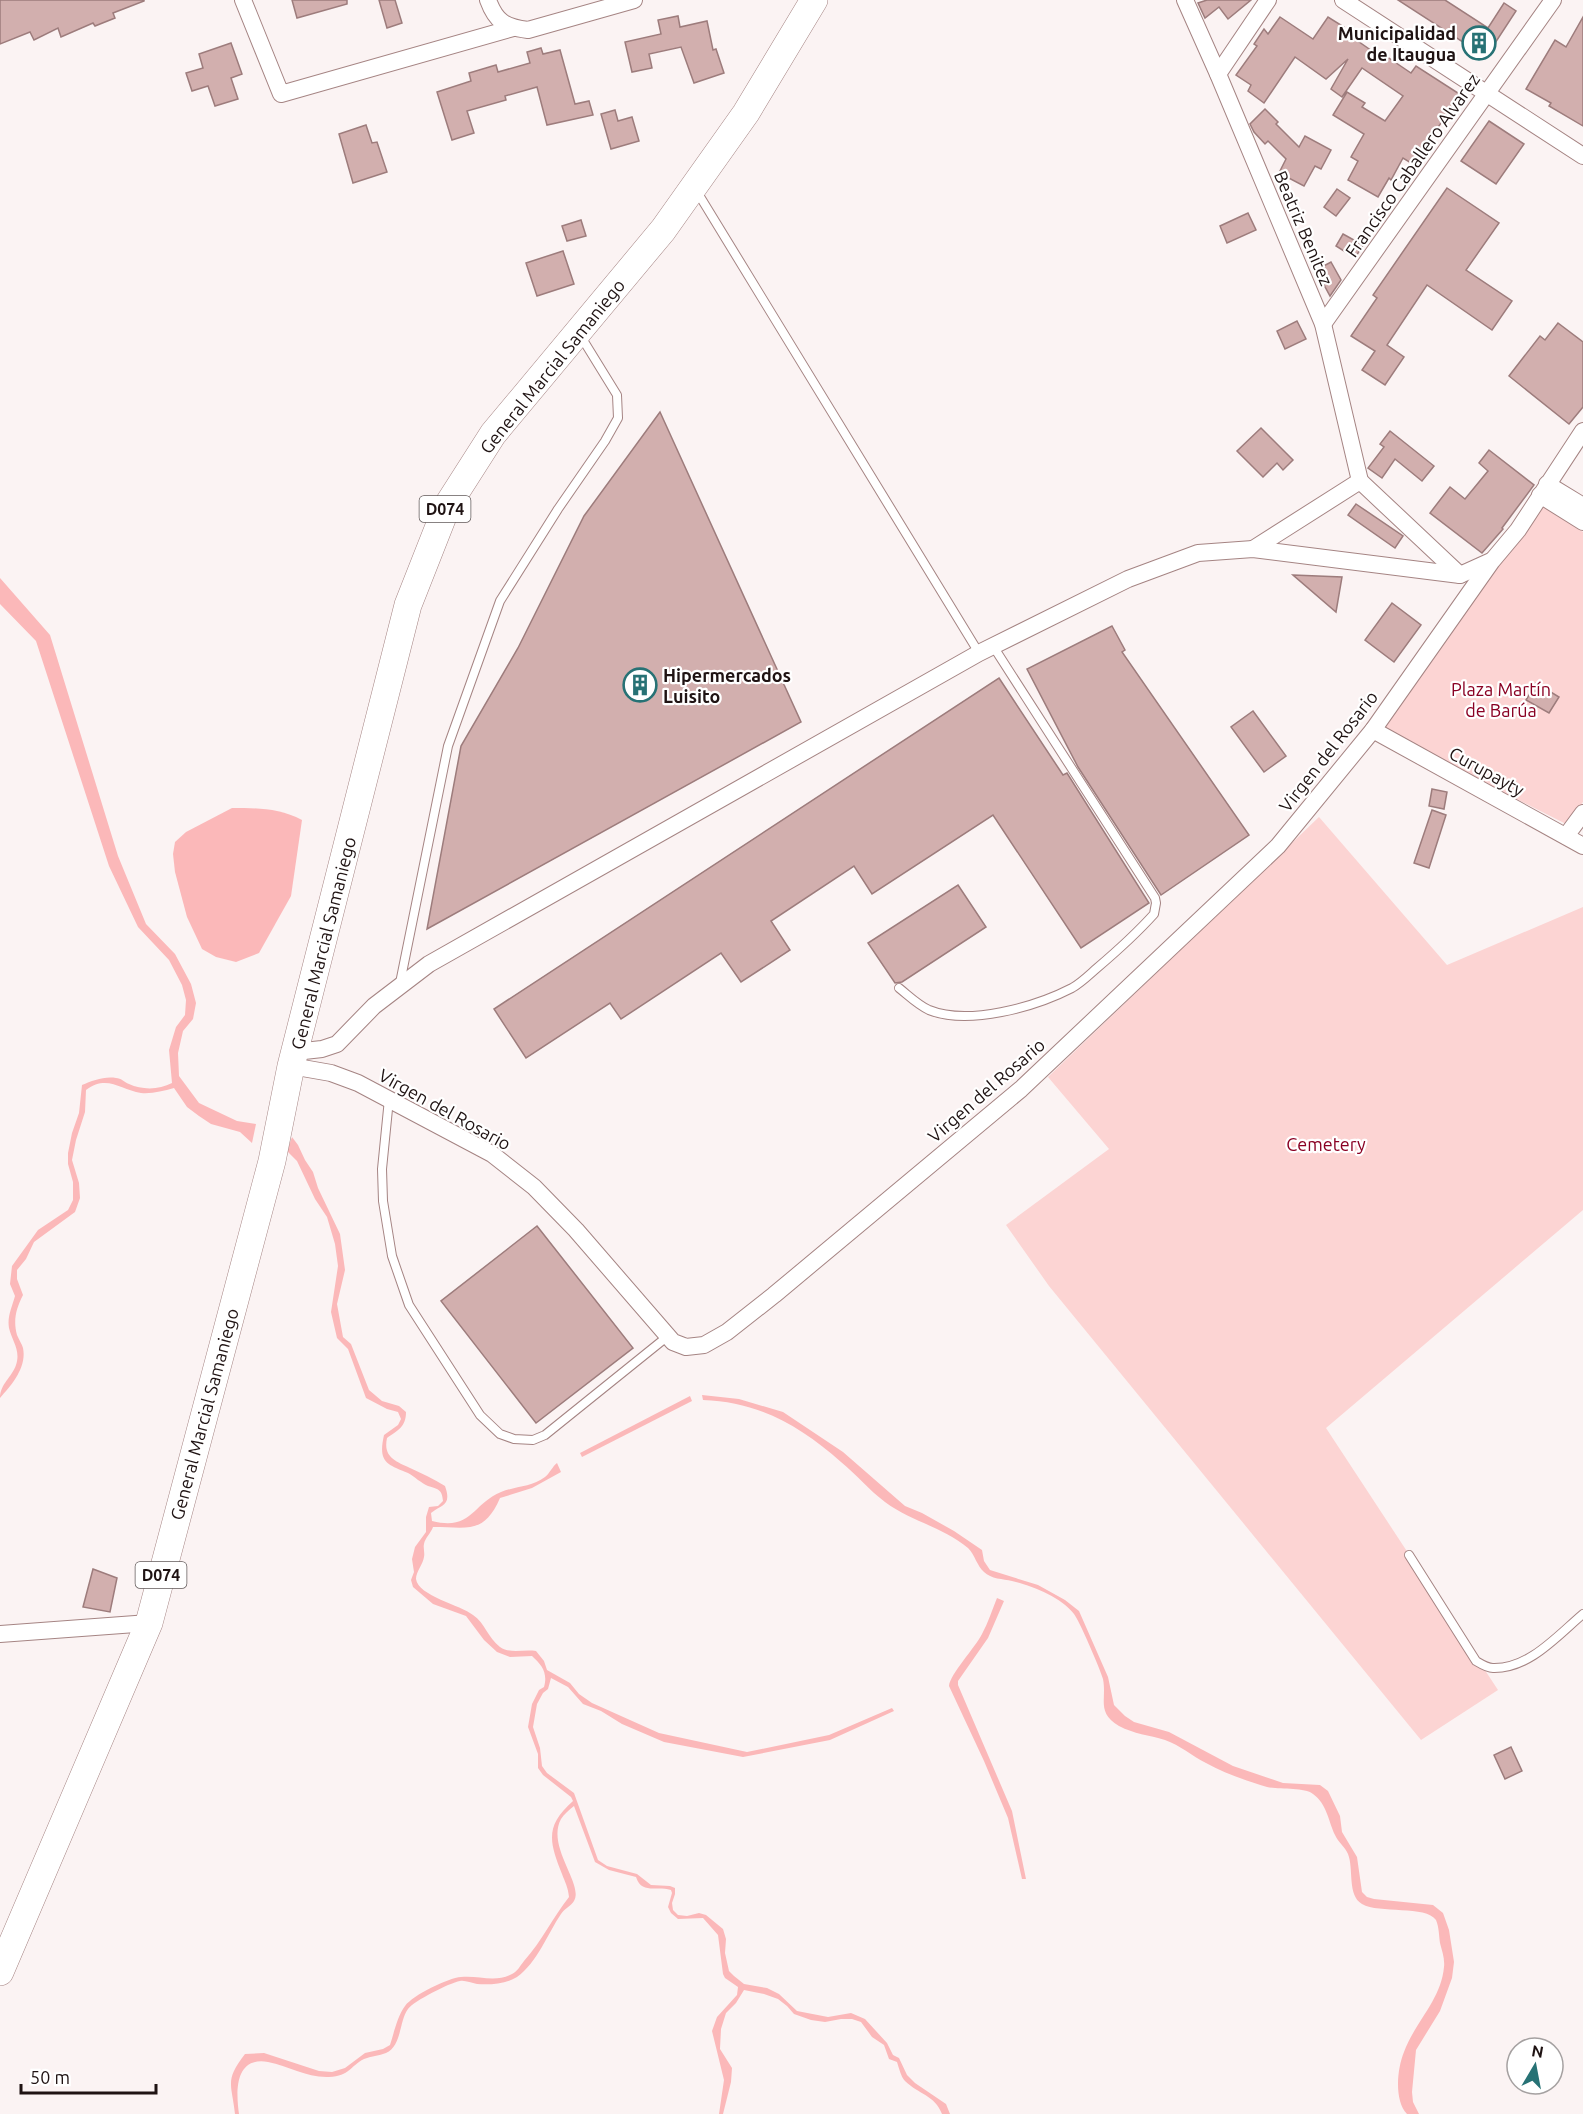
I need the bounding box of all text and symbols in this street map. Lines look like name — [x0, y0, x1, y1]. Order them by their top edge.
place label: Municipalidad de Itaugua — [1338, 23, 1456, 64]
building icon: Municipalidad de Itaugua — [1461, 25, 1497, 61]
street label: Francisco Caballero Alvarez — [1341, 69, 1483, 261]
street label: Beatriz Benitez — [1271, 168, 1337, 288]
street label: General Marcial Samaniego — [475, 275, 629, 457]
road number: D074 — [420, 496, 470, 522]
place label: Hipermercados Luisito — [663, 665, 791, 706]
building icon: Hipermercados Luisito — [622, 667, 658, 703]
park label: Plaza Martín de Barúa — [1451, 679, 1551, 720]
street label: Virgen del Rosario — [1275, 687, 1381, 815]
street label: Curupayty — [1446, 742, 1528, 800]
street label: General Marcial Samaniego — [287, 835, 359, 1051]
street label: Virgen del Rosario — [924, 1034, 1048, 1146]
street label: Virgen del Rosario — [376, 1064, 514, 1154]
park label: Cemetery — [1286, 1134, 1366, 1154]
street label: General Marcial Samaniego — [166, 1306, 242, 1522]
road number: D074 — [136, 1562, 186, 1588]
north arrow — [1505, 2036, 1565, 2096]
text: N — [1530, 2041, 1545, 2061]
scale bar — [21, 2057, 156, 2095]
text: 50 m — [30, 2067, 70, 2087]

